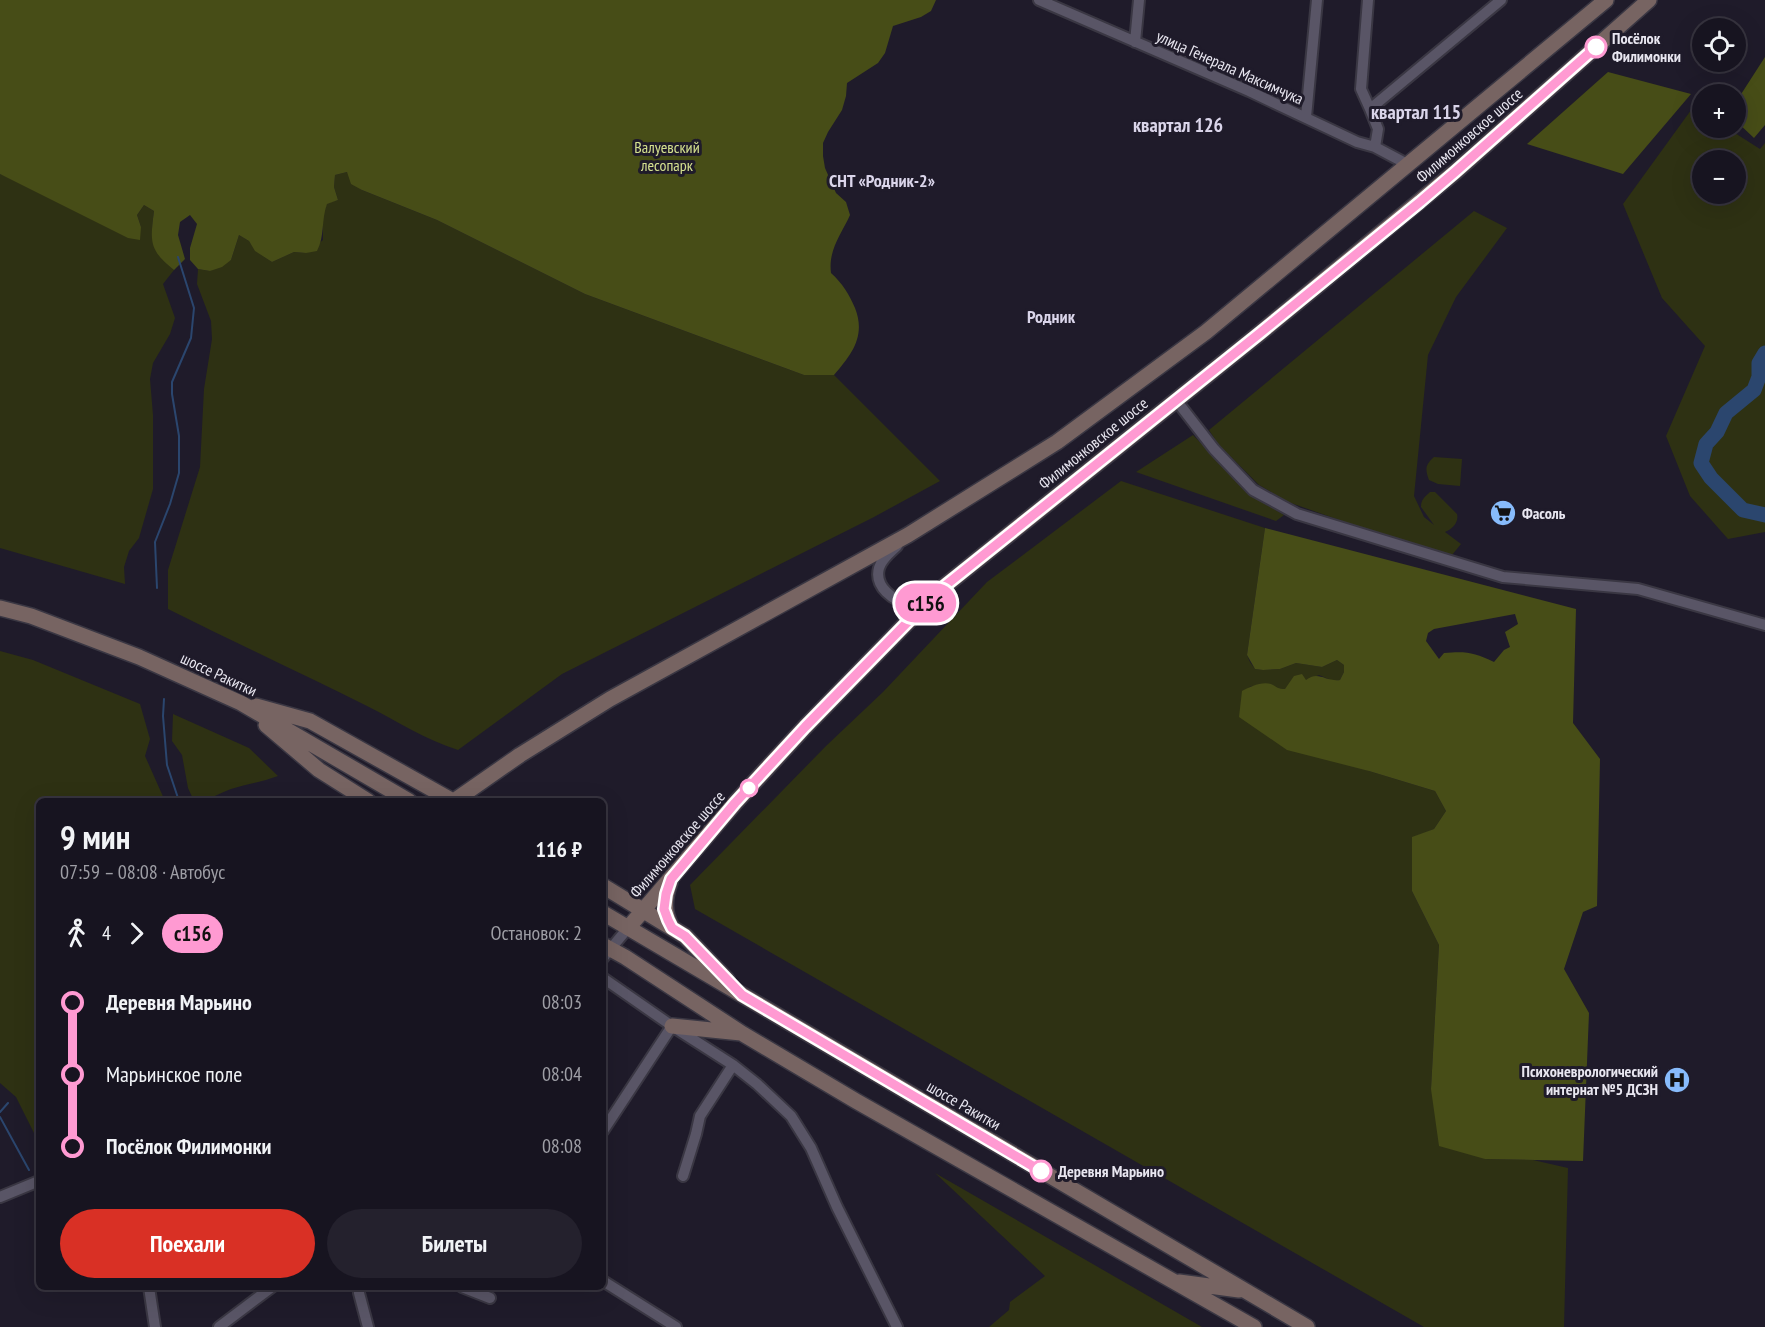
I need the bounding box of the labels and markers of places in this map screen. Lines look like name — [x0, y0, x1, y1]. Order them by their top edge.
place label: Посёлок Филимонки — [1612, 28, 1681, 66]
marker: Посёлок Филимонки — [1585, 36, 1607, 58]
supermarket icon: Фасоль — [1488, 498, 1518, 528]
place label: Фасоль — [1522, 503, 1566, 523]
unlabelled marker — [740, 779, 758, 797]
place label: Психоневрологический интернат №5 ДСЗН — [1522, 1061, 1658, 1099]
hospital icon: Психоневрологический интернат №5 ДСЗН — [1662, 1065, 1692, 1095]
marker: Деревня Марьино — [1030, 1160, 1052, 1182]
place label: Деревня Марьино — [1058, 1161, 1164, 1181]

